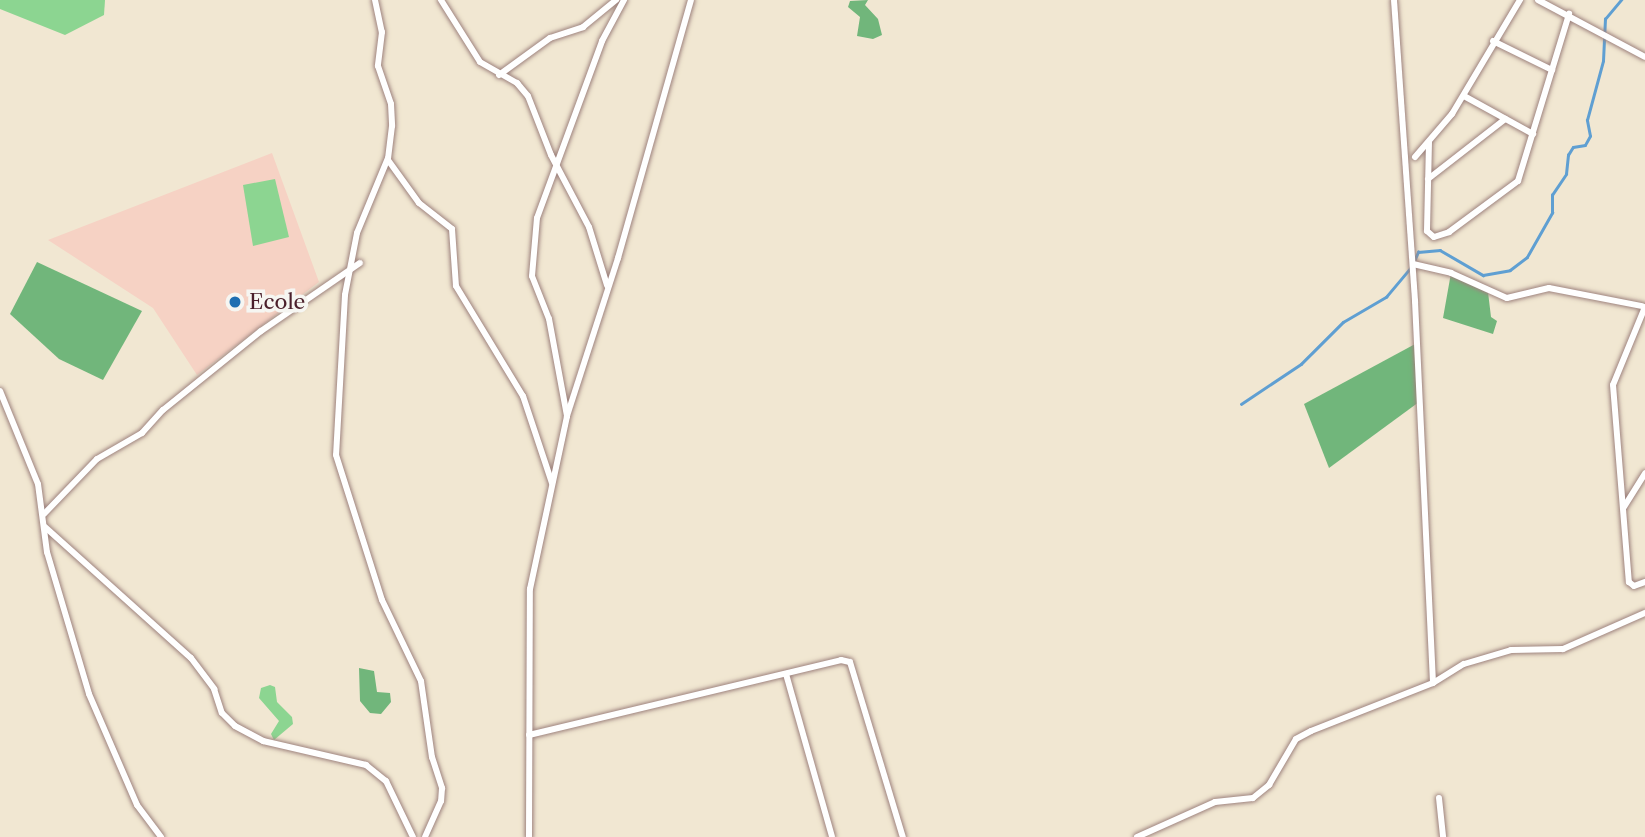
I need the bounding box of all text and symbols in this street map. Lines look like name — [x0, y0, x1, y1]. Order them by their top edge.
place label: Ecole — [249, 289, 305, 315]
marker: Ecole — [227, 294, 243, 310]

